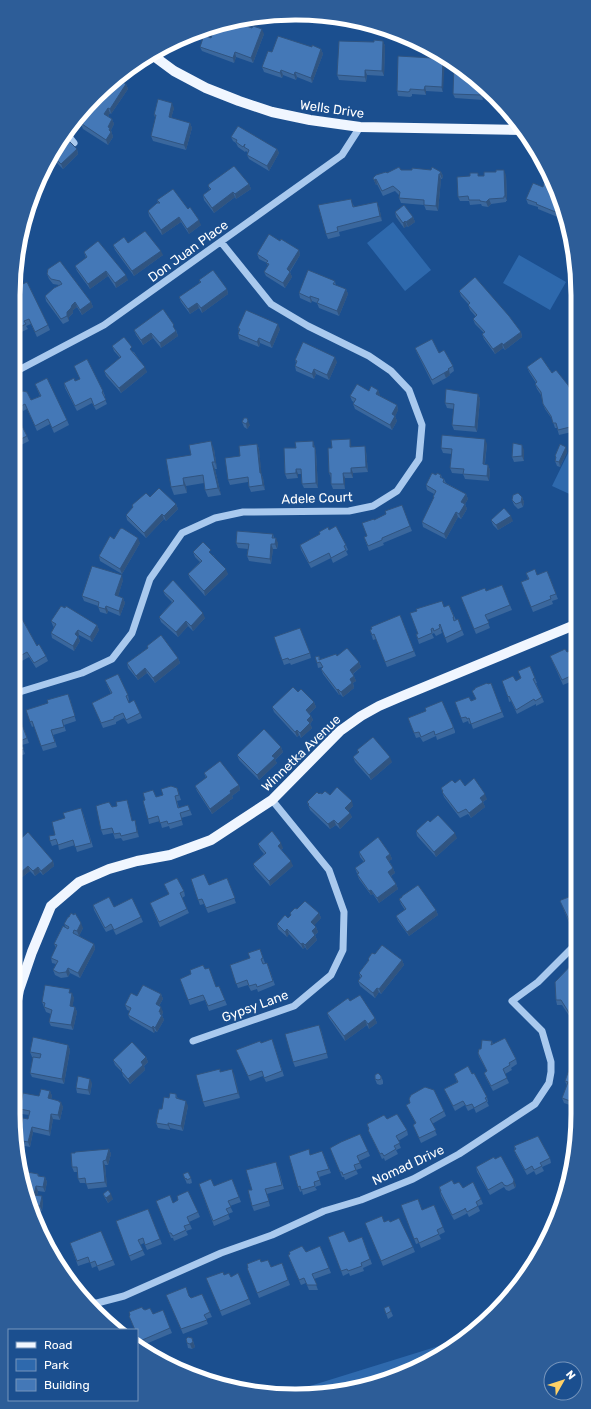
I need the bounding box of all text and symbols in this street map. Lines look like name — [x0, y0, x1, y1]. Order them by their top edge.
street label: Wells Drive — [299, 97, 365, 121]
street label: Don Juan Place — [145, 217, 231, 285]
street label: Adele Court — [281, 489, 353, 507]
street label: Winnetka Avenue — [258, 712, 344, 794]
street label: Gypsy Lane — [220, 987, 290, 1025]
street label: Nomad Drive — [370, 1142, 446, 1188]
legend — [8, 1329, 138, 1401]
text: Road — [44, 1338, 72, 1352]
text: Park — [44, 1358, 70, 1372]
north arrow — [543, 1361, 583, 1401]
text: N — [563, 1368, 578, 1382]
text: Building — [44, 1378, 90, 1392]

